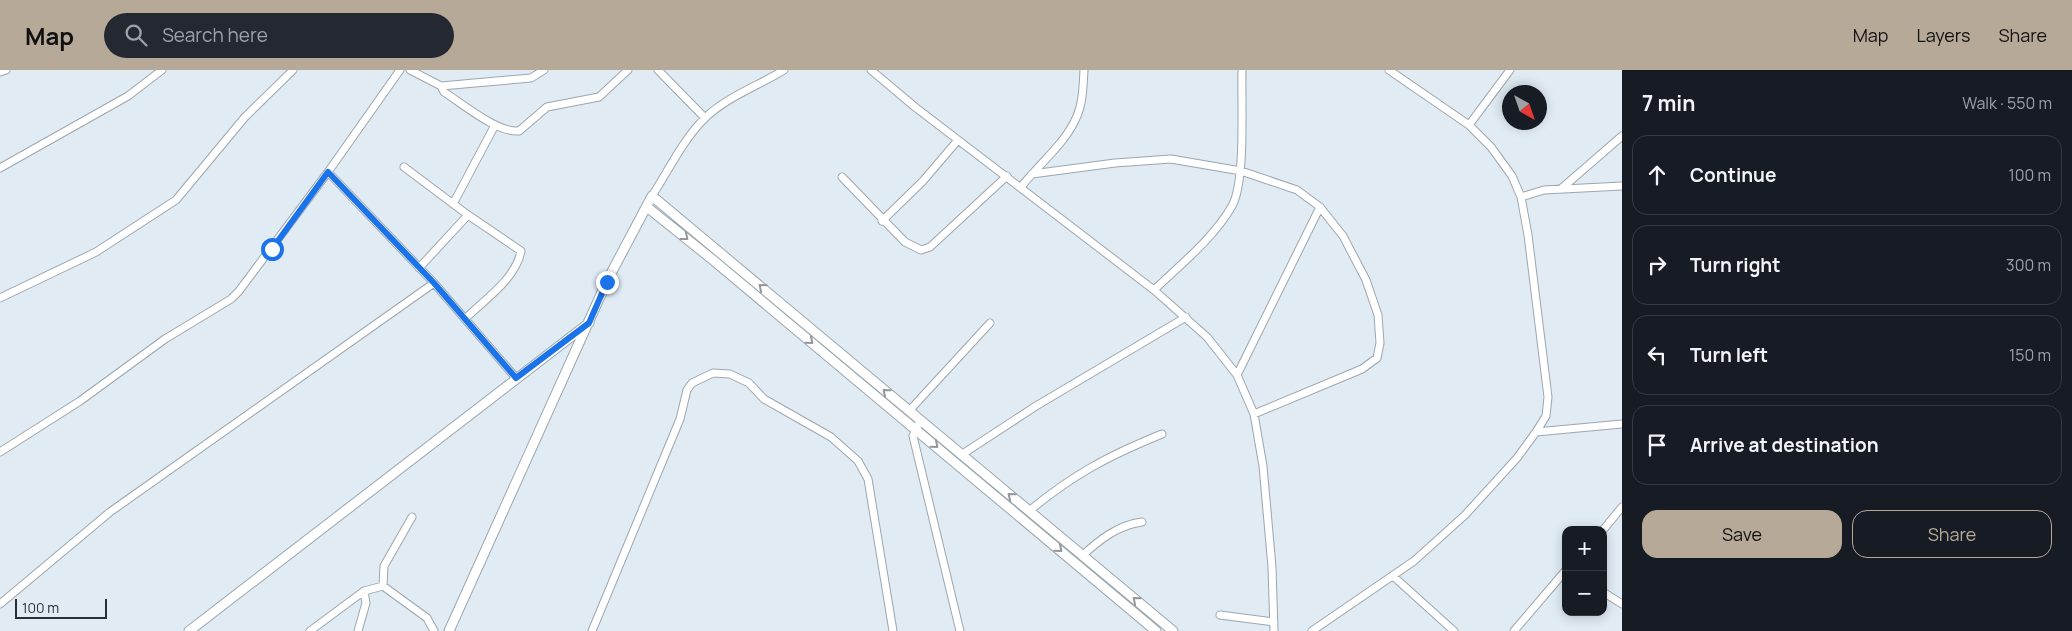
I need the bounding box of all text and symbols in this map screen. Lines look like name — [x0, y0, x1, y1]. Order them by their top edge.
search box — [104, 13, 454, 58]
text: Map — [25, 19, 74, 52]
icon: search — [122, 21, 150, 49]
text: Search here — [162, 22, 268, 48]
text: Map — [1853, 23, 1888, 47]
text: Layers — [1916, 23, 1970, 47]
text: Share — [1998, 23, 2047, 47]
north arrow — [1502, 85, 1547, 130]
text: 7 min — [1642, 89, 1695, 117]
text: Walk · 550 m — [1962, 92, 2052, 114]
icon: ahead — [1643, 161, 1671, 189]
text: Continue — [1690, 162, 1776, 188]
text: 100 m — [2008, 164, 2051, 186]
one-way arrow — [679, 232, 688, 240]
route start — [261, 238, 284, 261]
icon: right — [1643, 251, 1671, 279]
text: Turn right — [1690, 252, 1780, 278]
text: 300 m — [2006, 254, 2051, 276]
route end — [596, 271, 619, 294]
one-way arrow — [758, 284, 767, 293]
one-way arrow — [804, 335, 813, 344]
icon: left — [1643, 341, 1671, 369]
text: Turn left — [1690, 342, 1768, 368]
text: 150 m — [2009, 344, 2051, 366]
one-way arrow — [883, 389, 892, 397]
icon: arrive — [1643, 431, 1671, 459]
text: Arrive at destination — [1690, 432, 1879, 458]
one-way arrow — [929, 440, 938, 449]
one-way arrow — [1008, 493, 1017, 501]
button: Save — [1642, 510, 1842, 558]
button: Share — [1852, 510, 2052, 558]
map controls — [1562, 526, 1607, 616]
button: + — [1562, 526, 1607, 571]
one-way arrow — [1054, 544, 1063, 553]
button: − — [1562, 571, 1607, 616]
scale bar — [15, 596, 108, 619]
one-way arrow — [1132, 596, 1141, 605]
text: 100 m — [22, 598, 59, 617]

